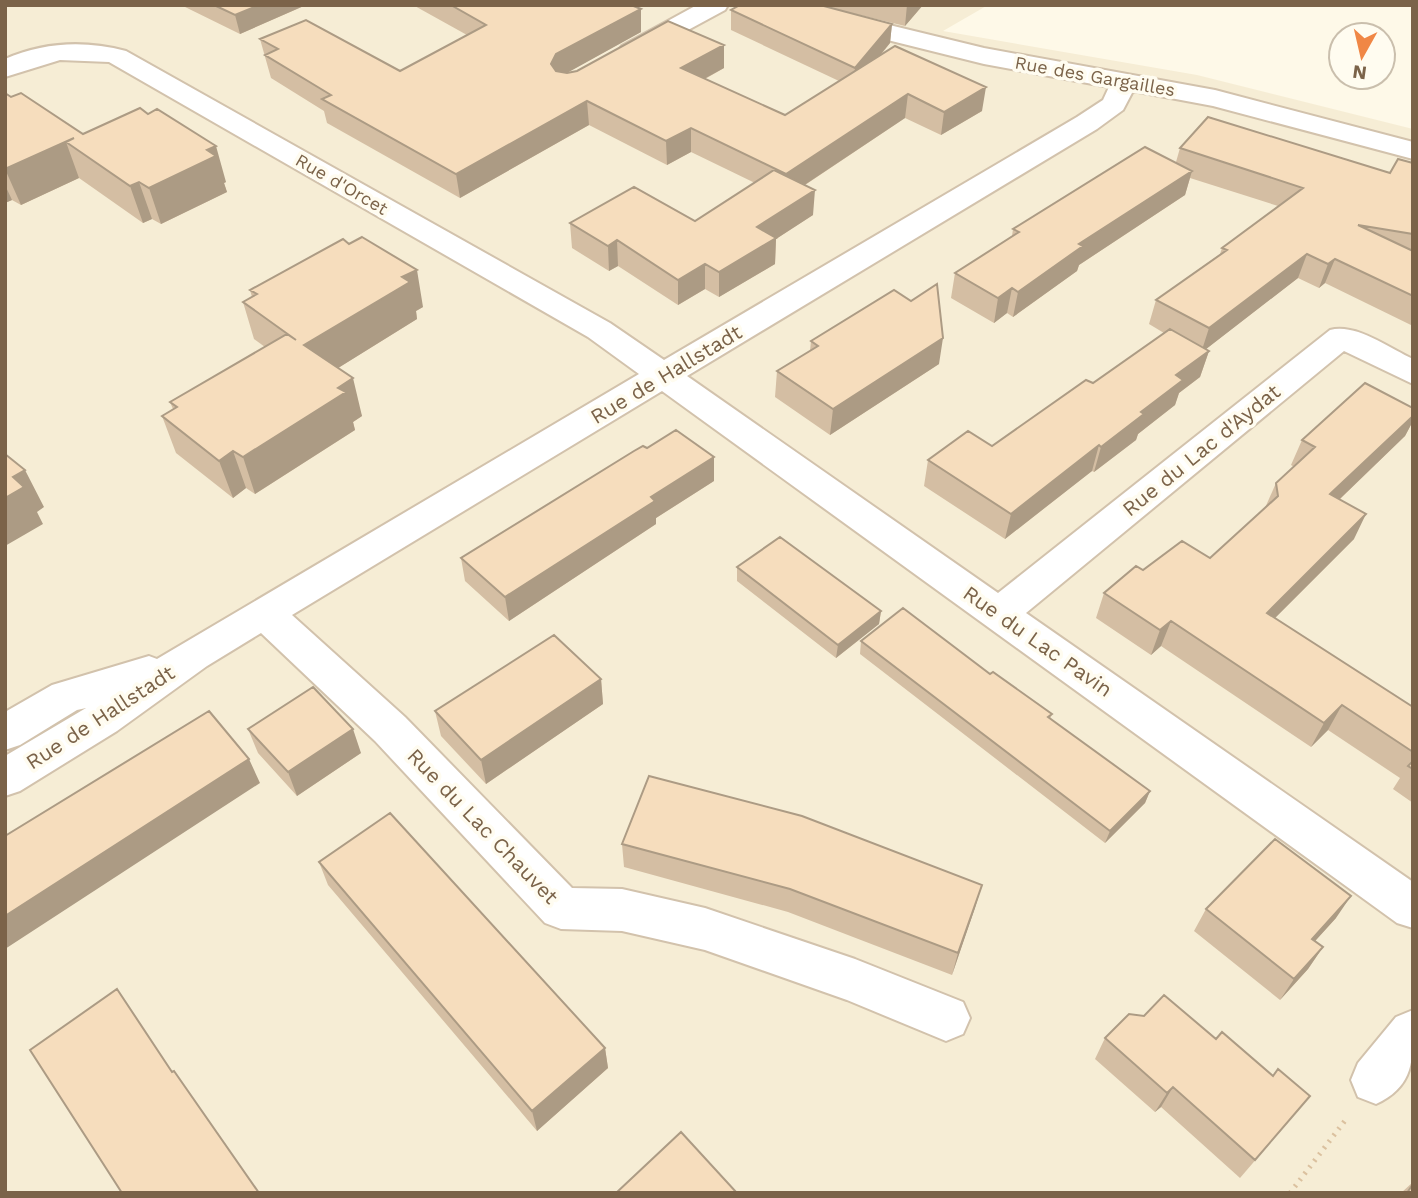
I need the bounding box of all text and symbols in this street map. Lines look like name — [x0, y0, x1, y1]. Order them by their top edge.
north arrow — [1327, 21, 1397, 91]
street label: Rue des Gargailles — [1013, 52, 1177, 100]
text: N — [1351, 60, 1368, 85]
street label: Rue d'Orcet — [292, 149, 392, 219]
street label: Rue de Hallstadt — [586, 319, 746, 429]
street label: Rue du Lac d'Aydat — [1117, 379, 1285, 521]
street label: Rue du Lac Pavin — [959, 580, 1117, 702]
street label: Rue de Hallstadt — [21, 660, 179, 774]
street label: Rue du Lac Chauvet — [402, 743, 564, 909]

